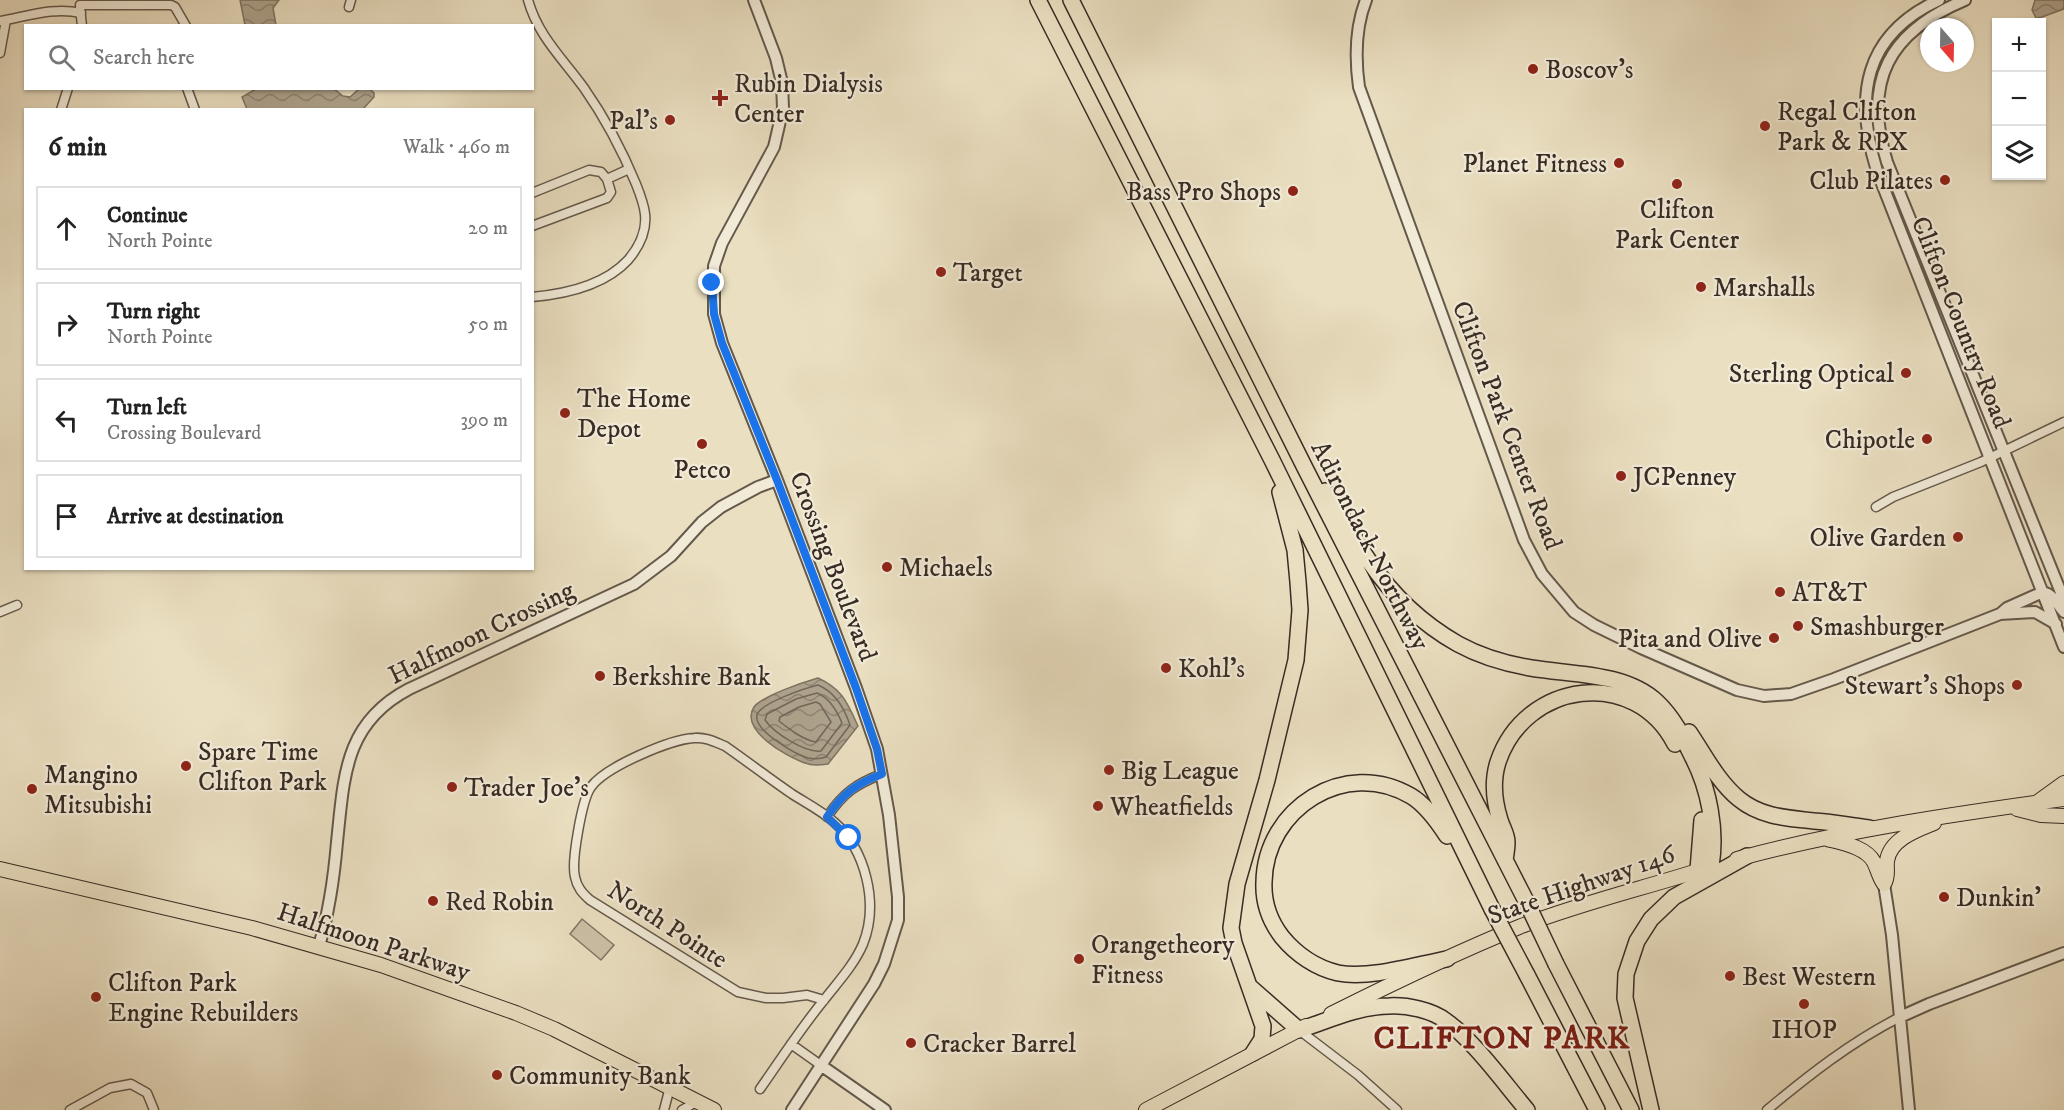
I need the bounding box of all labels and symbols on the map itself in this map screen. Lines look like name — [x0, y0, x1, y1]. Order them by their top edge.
north arrow — [1920, 18, 1974, 72]
place label: Boscov's — [1545, 54, 1633, 87]
marker: Boscov's — [1526, 62, 1540, 76]
place label: Rubin Dialysis Center — [734, 68, 883, 131]
marker: Rubin Dialysis Center — [711, 89, 729, 107]
place label: Regal Clifton Park & RPX — [1777, 96, 1917, 159]
place label: Pal's — [609, 105, 658, 138]
marker: Pal's — [663, 113, 677, 127]
marker: Regal Clifton Park & RPX — [1758, 119, 1772, 133]
place label: Planet Fitness — [1463, 148, 1607, 181]
marker: Planet Fitness — [1612, 156, 1626, 170]
place label: Club Pilates — [1809, 165, 1933, 198]
marker: Club Pilates — [1938, 173, 1952, 187]
place label: Bass Pro Shops — [1126, 176, 1281, 209]
marker: Clifton Park Center — [1670, 177, 1684, 191]
marker: Bass Pro Shops — [1286, 184, 1300, 198]
place label: Clifton Park Center — [1615, 194, 1740, 257]
street label: Clifton Country Road — [1903, 212, 2018, 433]
place label: Target — [953, 257, 1023, 290]
marker: Target — [934, 265, 948, 279]
route end — [698, 269, 724, 295]
place label: Marshalls — [1713, 272, 1815, 305]
marker: Marshalls — [1694, 280, 1708, 294]
street label: Clifton Park Center Road — [1444, 296, 1569, 555]
place label: Sterling Optical — [1729, 358, 1894, 391]
marker: Sterling Optical — [1899, 366, 1913, 380]
place label: The Home Depot — [577, 383, 691, 446]
marker: The Home Depot — [558, 406, 572, 420]
place label: Chipotle — [1825, 424, 1915, 457]
marker: Chipotle — [1920, 432, 1934, 446]
street label: Adirondack Northway — [1303, 436, 1437, 656]
marker: Petco — [695, 437, 709, 451]
place label: Petco — [673, 454, 731, 487]
place label: JCPenney — [1631, 461, 1737, 494]
street label: Crossing Boulevard — [781, 467, 884, 666]
marker: JCPenney — [1614, 469, 1628, 483]
place label: Olive Garden — [1809, 522, 1946, 555]
marker: Olive Garden — [1951, 530, 1965, 544]
place label: Michaels — [899, 552, 993, 585]
marker: Michaels — [880, 560, 894, 574]
street label: Halfmoon Crossing — [383, 574, 580, 693]
place label: AT&T — [1792, 577, 1868, 610]
marker: AT&T — [1773, 585, 1787, 599]
place label: Smashburger — [1810, 611, 1944, 644]
marker: Smashburger — [1791, 619, 1805, 633]
place label: Pita and Olive — [1617, 623, 1762, 656]
marker: Pita and Olive — [1767, 631, 1781, 645]
place label: Kohl's — [1178, 653, 1245, 686]
place label: Berkshire Bank — [612, 661, 771, 694]
marker: Kohl's — [1159, 661, 1173, 675]
marker: Berkshire Bank — [593, 669, 607, 683]
place label: Stewart's Shops — [1845, 670, 2005, 703]
marker: Stewart's Shops — [2010, 678, 2024, 692]
place label: Spare Time Clifton Park — [198, 736, 327, 799]
place label: Big League — [1121, 755, 1239, 788]
place label: Mangino Mitsubishi — [44, 759, 152, 822]
marker: Spare Time Clifton Park — [179, 759, 193, 773]
marker: Big League — [1102, 763, 1116, 777]
place label: Trader Joe's — [464, 772, 589, 805]
marker: Trader Joe's — [445, 780, 459, 794]
marker: Mangino Mitsubishi — [25, 782, 39, 796]
place label: Wheatfields — [1109, 791, 1233, 824]
marker: Wheatfields — [1091, 799, 1105, 813]
route start — [835, 824, 861, 850]
street label: State Highway 146 — [1484, 837, 1681, 933]
street label: North Pointe — [601, 874, 734, 976]
place label: Dunkin' — [1956, 882, 2041, 915]
place label: Red Robin — [445, 886, 554, 919]
marker: Dunkin' — [1937, 890, 1951, 904]
marker: Red Robin — [426, 894, 440, 908]
street label: Halfmoon Parkway — [273, 896, 475, 989]
place label: Orangetheory Fitness — [1091, 929, 1235, 992]
marker: Orangetheory Fitness — [1072, 952, 1086, 966]
place label: Best Western — [1742, 961, 1877, 994]
place label: Clifton Park Engine Rebuilders — [108, 967, 298, 1030]
marker: Best Western — [1723, 969, 1737, 983]
marker: Clifton Park Engine Rebuilders — [89, 990, 103, 1004]
marker: IHOP — [1797, 997, 1811, 1011]
place label: IHOP — [1771, 1014, 1837, 1047]
district label: CLIFTON PARK — [1373, 1019, 1631, 1059]
place label: Cracker Barrel — [923, 1028, 1076, 1061]
marker: Cracker Barrel — [904, 1036, 918, 1050]
place label: Community Bank — [509, 1060, 691, 1093]
marker: Community Bank — [490, 1068, 504, 1082]

